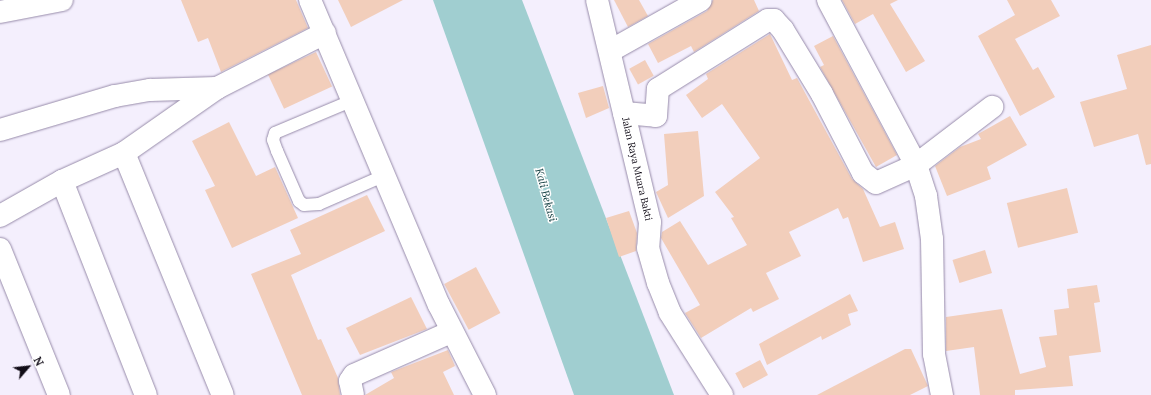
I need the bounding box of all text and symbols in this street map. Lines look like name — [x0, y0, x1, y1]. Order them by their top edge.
street label: Jalan Raya Muara Bakti — [619, 116, 655, 222]
water label: Kali Bekasi — [533, 167, 559, 223]
north arrow — [8, 347, 48, 387]
text: N — [30, 354, 47, 368]

